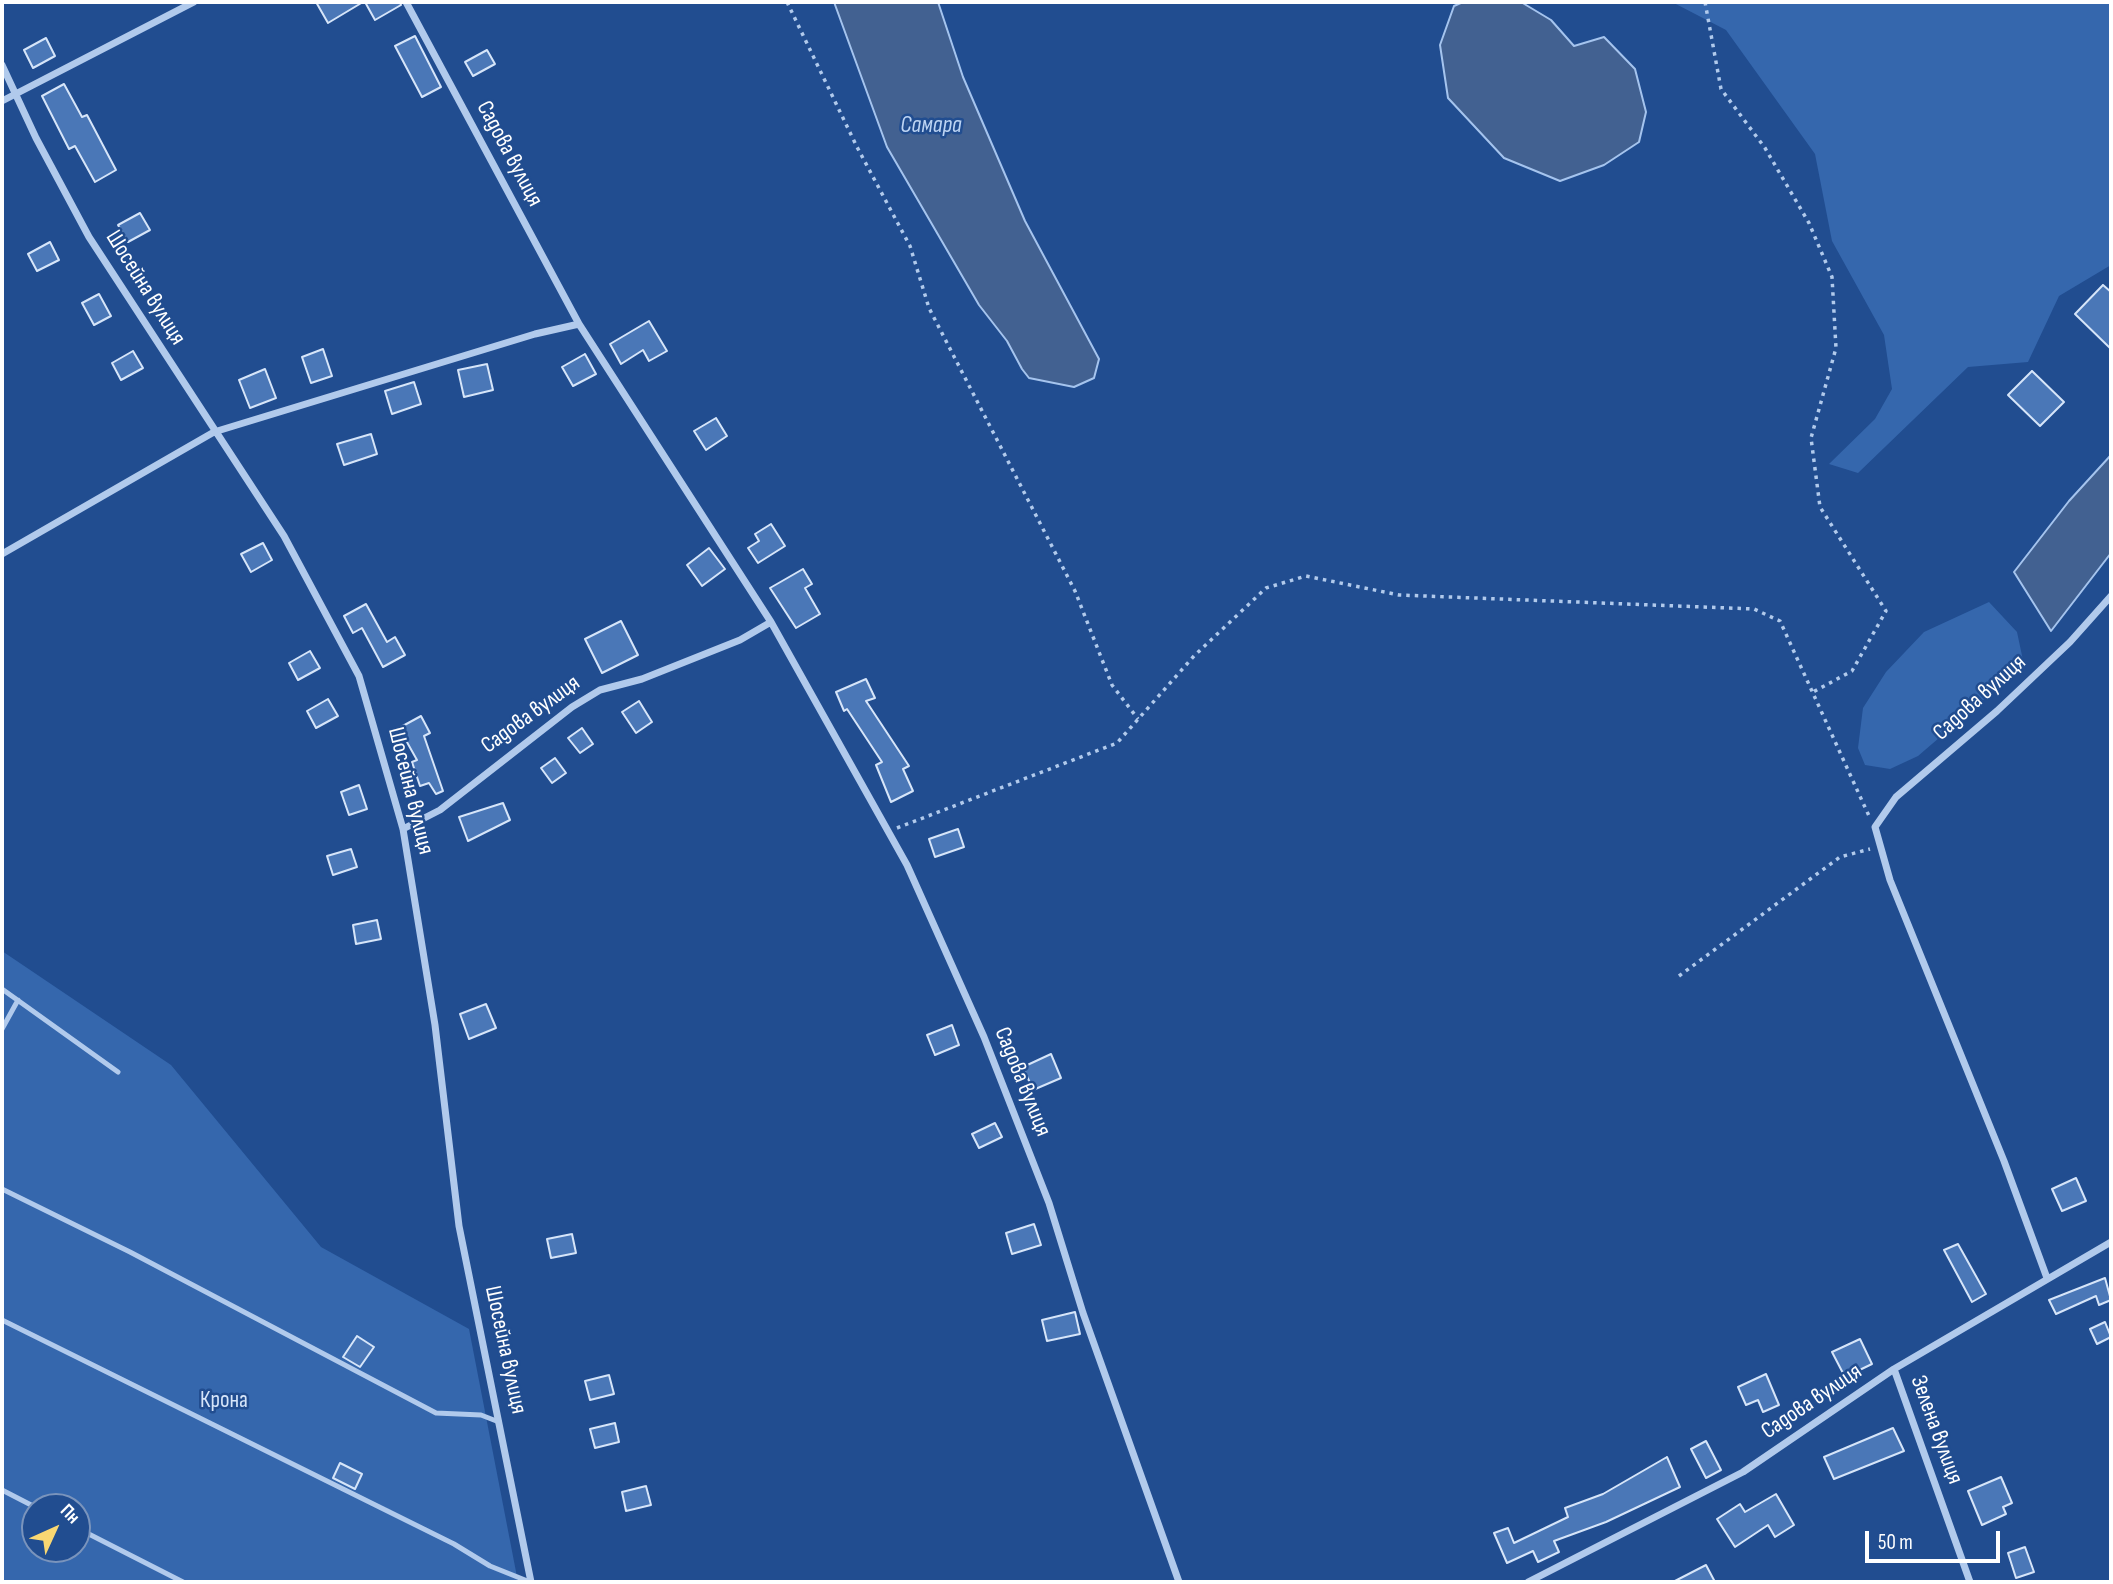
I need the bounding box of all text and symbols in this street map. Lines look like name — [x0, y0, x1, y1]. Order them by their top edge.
street label: Садова вулиця — [470, 97, 548, 211]
water label: Самара — [900, 112, 962, 140]
street label: Шосейна вулиця — [99, 226, 191, 350]
street label: Садова вулиця — [1928, 649, 2032, 747]
street label: Садова вулиця — [476, 670, 586, 760]
street label: Шосейна вулиця — [381, 725, 439, 857]
street label: Садова вулиця — [988, 1023, 1056, 1141]
street label: Шосейна вулиця — [478, 1284, 532, 1416]
street label: Садова вулиця — [1756, 1358, 1868, 1446]
street label: Зелена вулиця — [1904, 1372, 1968, 1488]
park label: Крона — [200, 1387, 248, 1415]
north arrow — [21, 1493, 91, 1563]
text: Пн — [55, 1500, 84, 1529]
scale bar — [1868, 1518, 2003, 1562]
text: 50 m — [1878, 1530, 1913, 1555]

